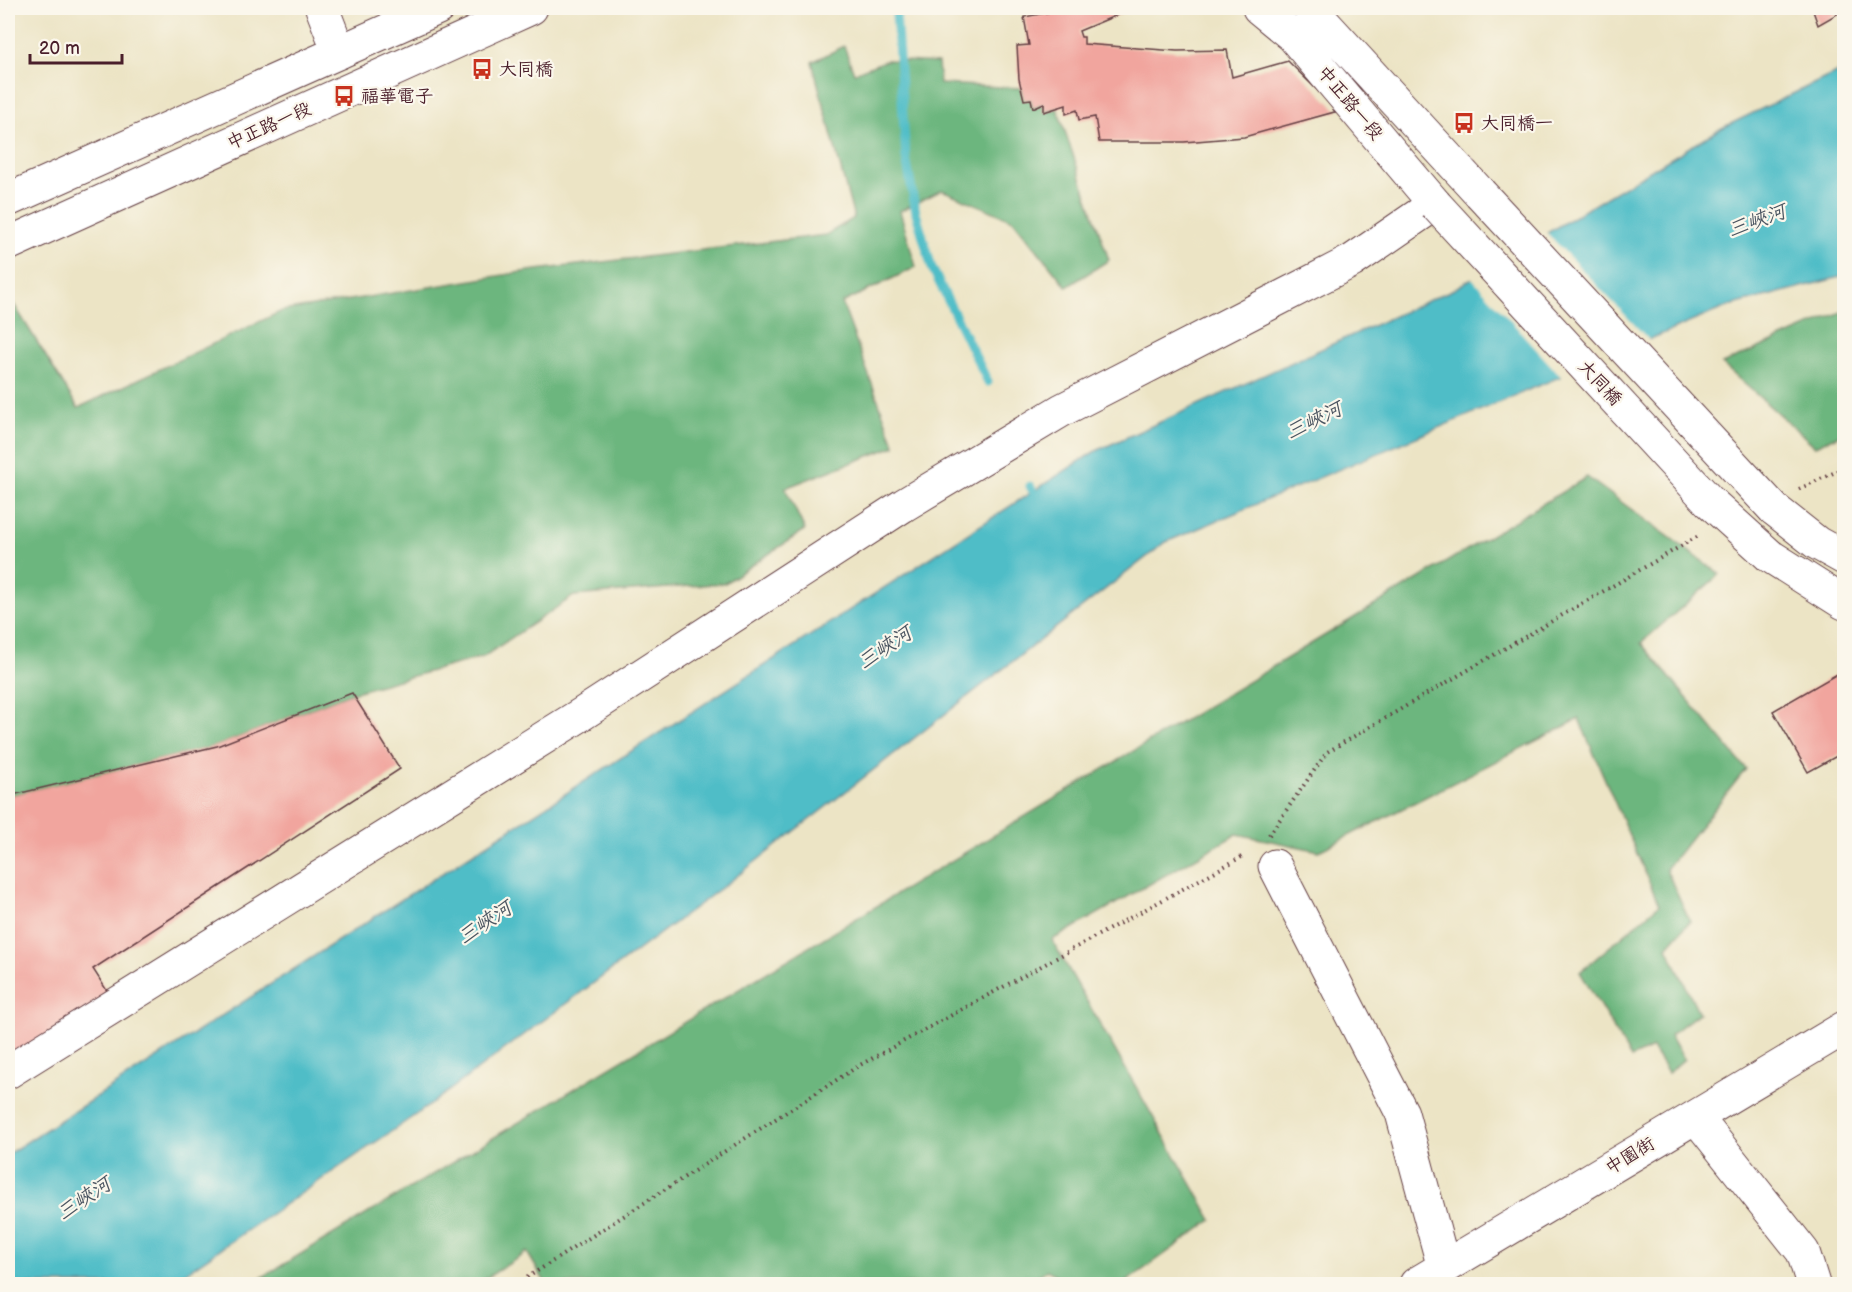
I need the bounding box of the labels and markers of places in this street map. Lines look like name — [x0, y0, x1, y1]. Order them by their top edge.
bus stop icon: 大同橋 — [470, 57, 494, 81]
place label: 大同橋 — [499, 59, 553, 80]
bus stop icon: 福華電子 — [332, 84, 356, 108]
place label: 福華電子 — [361, 86, 433, 107]
bus stop icon: 大同橋一 — [1452, 111, 1476, 135]
place label: 大同橋一 — [1481, 113, 1553, 134]

